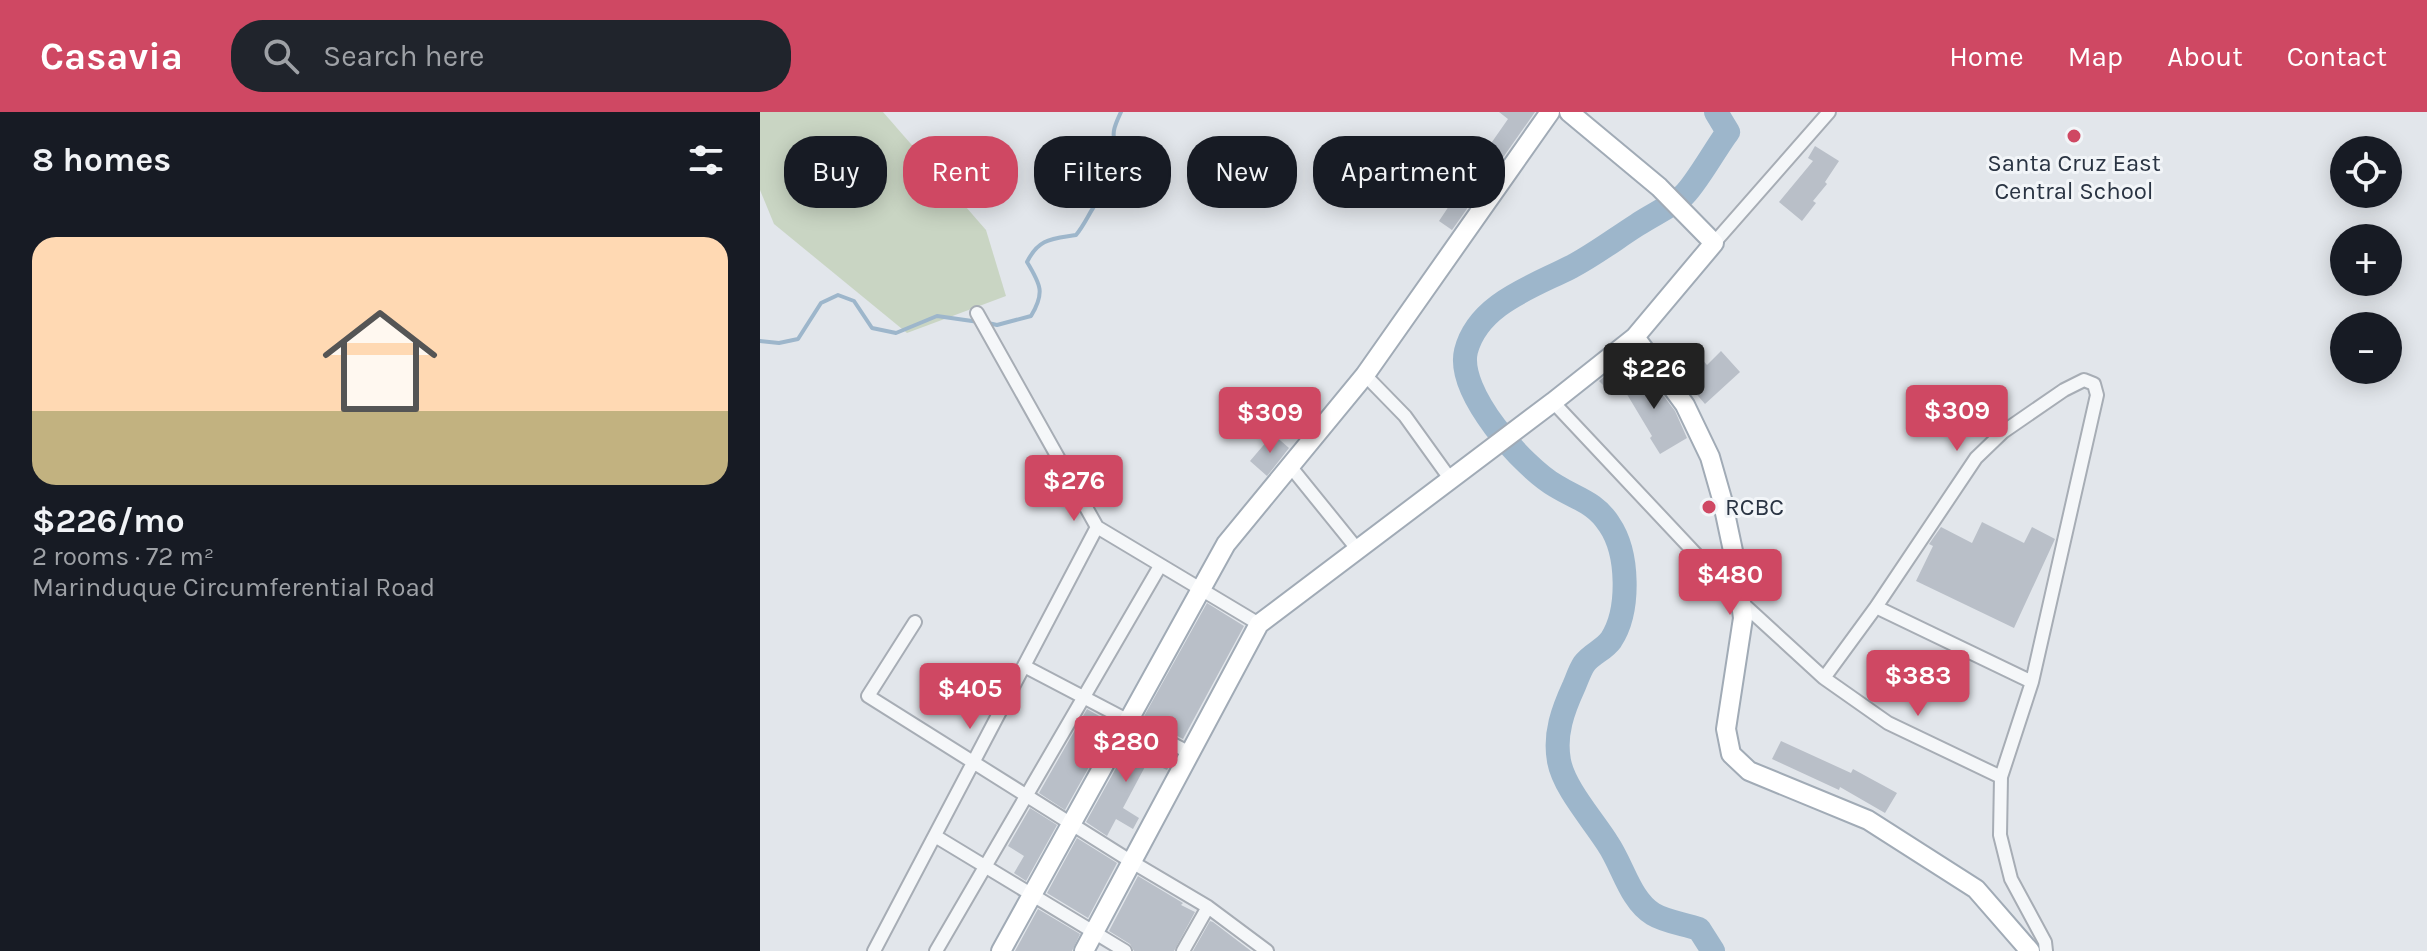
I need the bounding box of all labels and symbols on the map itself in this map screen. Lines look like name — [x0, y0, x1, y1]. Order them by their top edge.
marker: Santa Cruz East Central School — [2065, 127, 2083, 145]
place label: Santa Cruz East Central School — [1987, 149, 2161, 205]
pin: $226 — [1607, 343, 1701, 411]
pin: $309 — [1910, 385, 2004, 453]
pin: $309 — [1223, 387, 1317, 455]
pin: $276 — [1027, 455, 1121, 523]
place label: RCBC — [1725, 493, 1784, 521]
marker: RCBC — [1700, 498, 1718, 516]
pin: $480 — [1683, 549, 1777, 617]
pin: $383 — [1871, 650, 1965, 718]
pin: $405 — [923, 663, 1017, 731]
pin: $280 — [1079, 716, 1173, 784]

